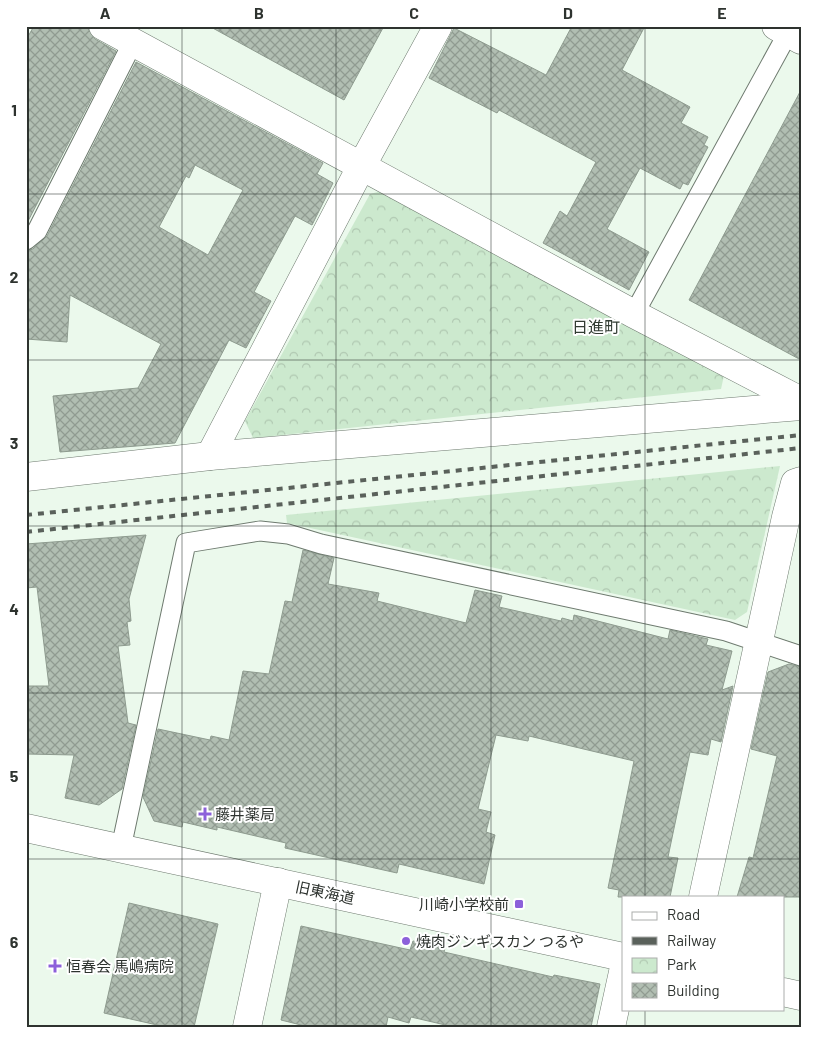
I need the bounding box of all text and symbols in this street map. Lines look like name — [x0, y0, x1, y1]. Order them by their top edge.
text: A — [100, 3, 111, 22]
text: B — [254, 3, 264, 22]
text: C — [409, 3, 419, 22]
text: D — [563, 3, 573, 22]
text: E — [717, 3, 727, 22]
text: 1 — [11, 100, 17, 119]
text: 2 — [10, 267, 19, 286]
district label: 日進町 — [572, 317, 620, 336]
text: 3 — [10, 433, 18, 452]
text: 4 — [9, 599, 19, 618]
text: 5 — [10, 766, 19, 785]
place label: 藤井薬局 — [215, 805, 275, 823]
marker: 藤井薬局 — [199, 808, 211, 820]
street label: 旧東海道 — [294, 877, 356, 907]
place label: 川崎小学校前 — [419, 895, 509, 913]
legend — [622, 896, 784, 1010]
marker: 川崎小学校前 — [513, 898, 525, 910]
text: Road — [667, 905, 700, 923]
text: Railway — [667, 931, 716, 949]
text: 6 — [10, 932, 19, 951]
place label: 焼肉ジンギスカン つるや — [416, 932, 584, 950]
marker: 焼肉ジンギスカン つるや — [400, 935, 412, 947]
text: Park — [667, 955, 697, 973]
place label: 恒春会 馬嶋病院 — [66, 957, 174, 975]
marker: 恒春会 馬嶋病院 — [48, 959, 62, 973]
text: Building — [667, 981, 720, 999]

